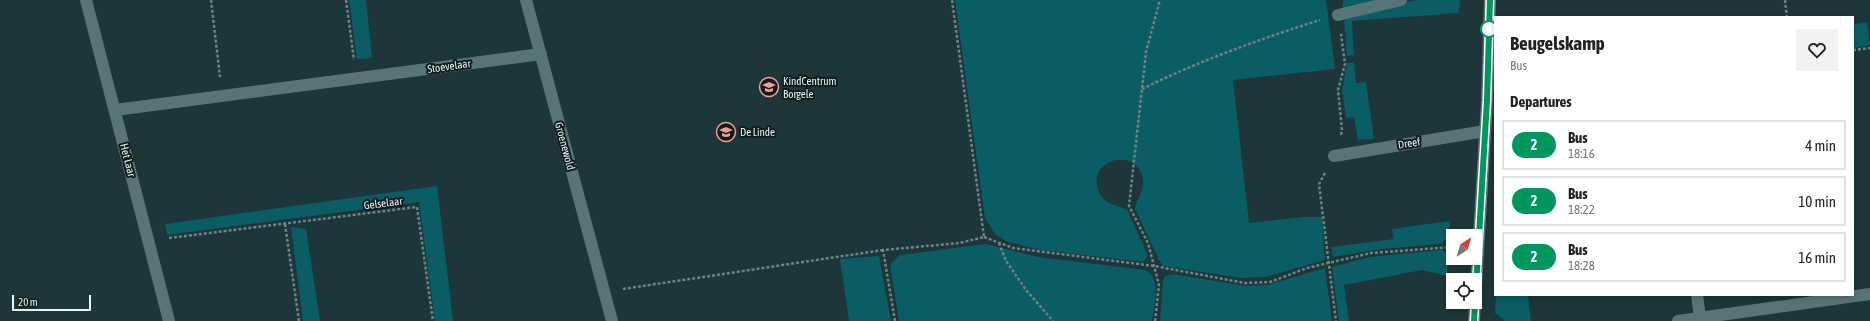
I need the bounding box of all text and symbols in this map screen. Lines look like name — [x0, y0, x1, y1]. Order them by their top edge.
unlabelled marker — [1480, 20, 1498, 38]
button: heart — [1796, 29, 1838, 71]
text: Beugelskamp — [1510, 32, 1605, 54]
street label: Stoevelaar — [427, 57, 472, 75]
text: Bus — [1510, 58, 1527, 73]
place label: KindCentrum Borgele — [783, 75, 836, 100]
school or university icon: KindCentrum Borgele — [758, 76, 780, 98]
text: Departures — [1510, 93, 1572, 110]
street label: Groenewold — [553, 121, 577, 171]
school or university icon: De Linde — [715, 121, 737, 143]
place label: De Linde — [740, 126, 775, 138]
text: Bus — [1568, 129, 1588, 146]
street label: Dreef — [1397, 135, 1421, 151]
text: 2 — [1531, 137, 1537, 153]
text: 4 min — [1805, 137, 1836, 154]
street label: Het Laar — [118, 142, 138, 179]
text: 18:16 — [1568, 146, 1595, 161]
text: Bus — [1568, 185, 1588, 202]
text: 2 — [1531, 193, 1537, 209]
text: 10 min — [1798, 193, 1836, 210]
street label: Gelselaar — [363, 195, 404, 211]
text: 18:22 — [1568, 202, 1595, 217]
north arrow — [1446, 229, 1482, 265]
map controls — [1446, 229, 1482, 309]
text: Bus — [1568, 241, 1588, 258]
text: 2 — [1531, 249, 1537, 265]
text: 16 min — [1798, 249, 1836, 266]
text: 18:28 — [1568, 258, 1595, 273]
button: locate — [1446, 273, 1482, 309]
scale bar — [12, 293, 91, 312]
text: 20 m — [18, 296, 38, 308]

